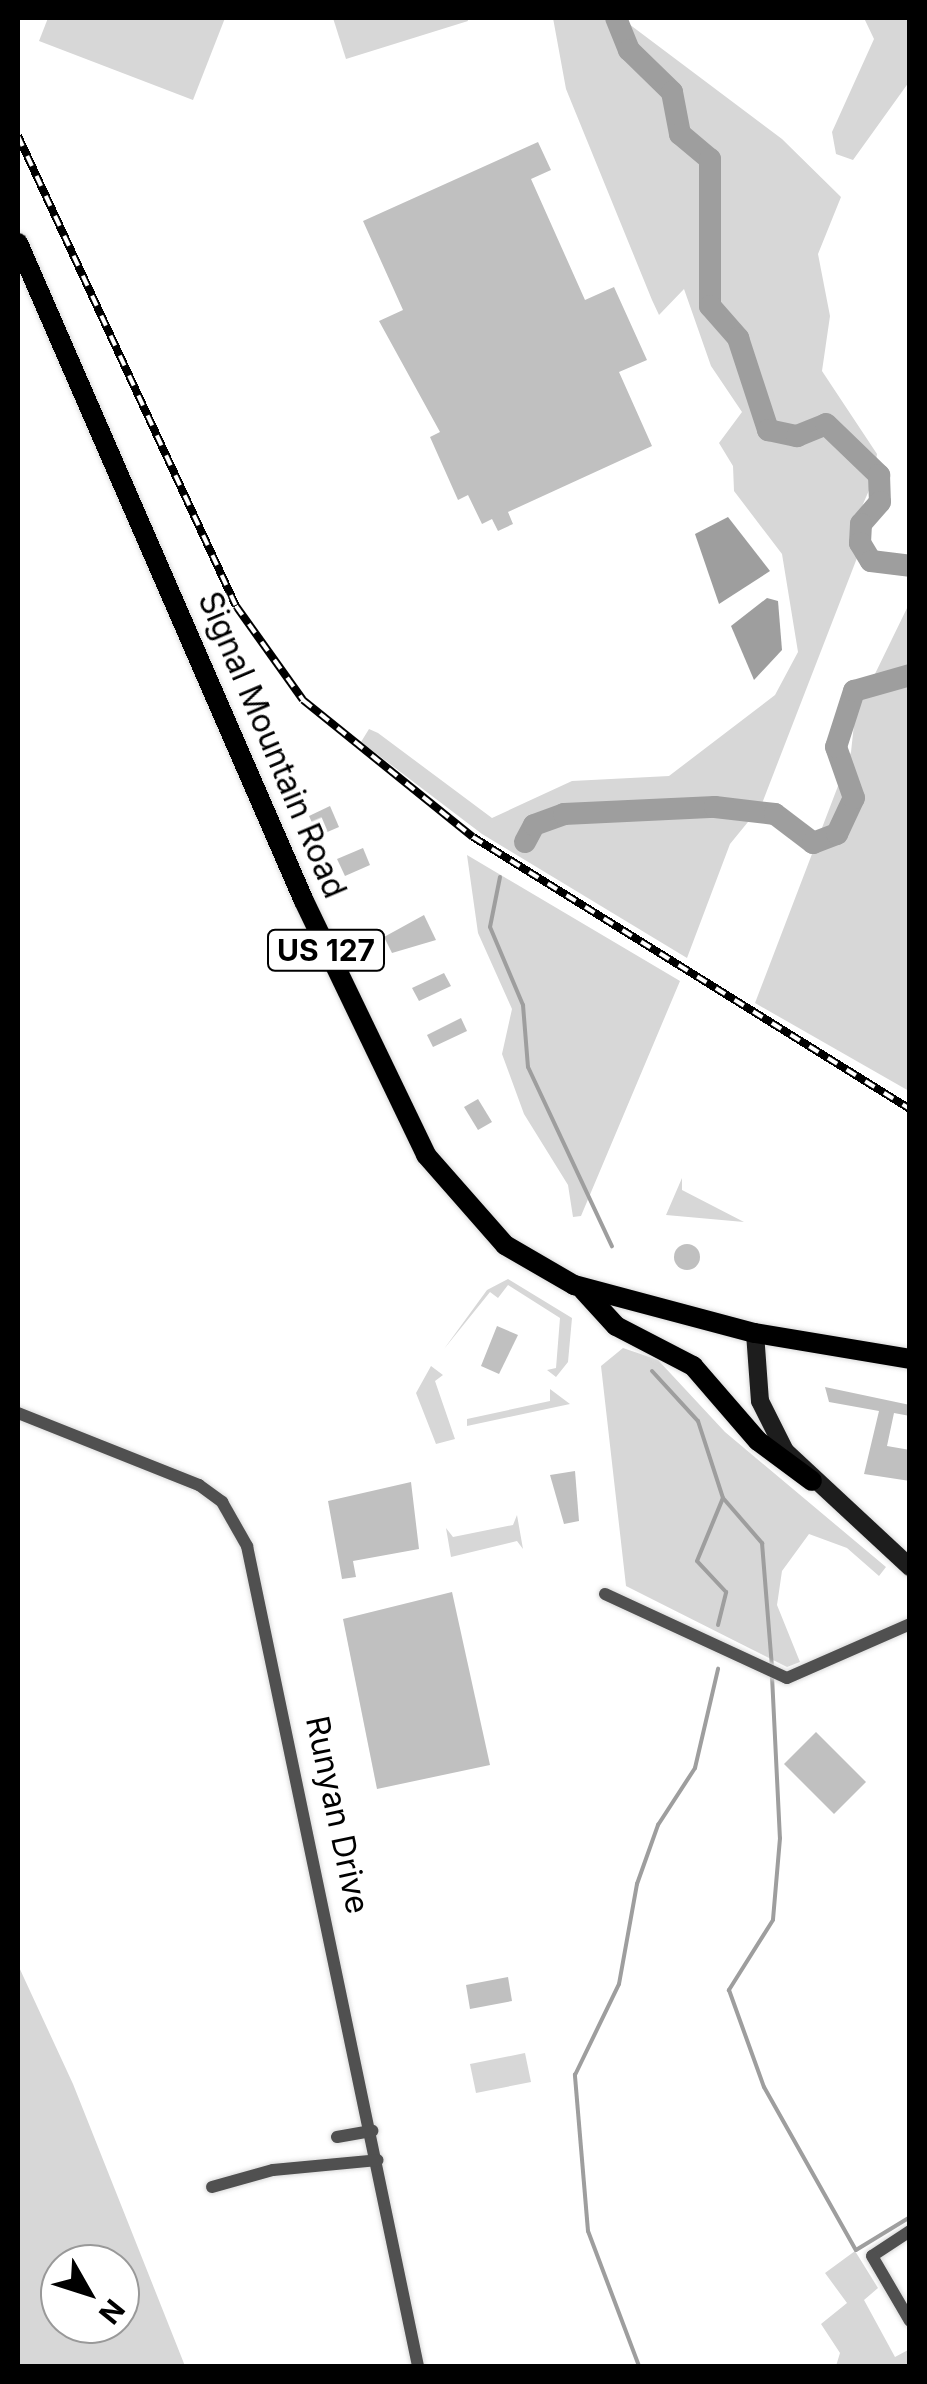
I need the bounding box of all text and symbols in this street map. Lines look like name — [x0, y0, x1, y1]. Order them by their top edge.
street label: Signal Mountain Road — [190, 586, 354, 904]
road number: US 127 — [266, 925, 386, 975]
street label: Runyan Drive — [297, 1713, 377, 1917]
north arrow — [40, 2244, 140, 2344]
text: N — [92, 2293, 132, 2331]

